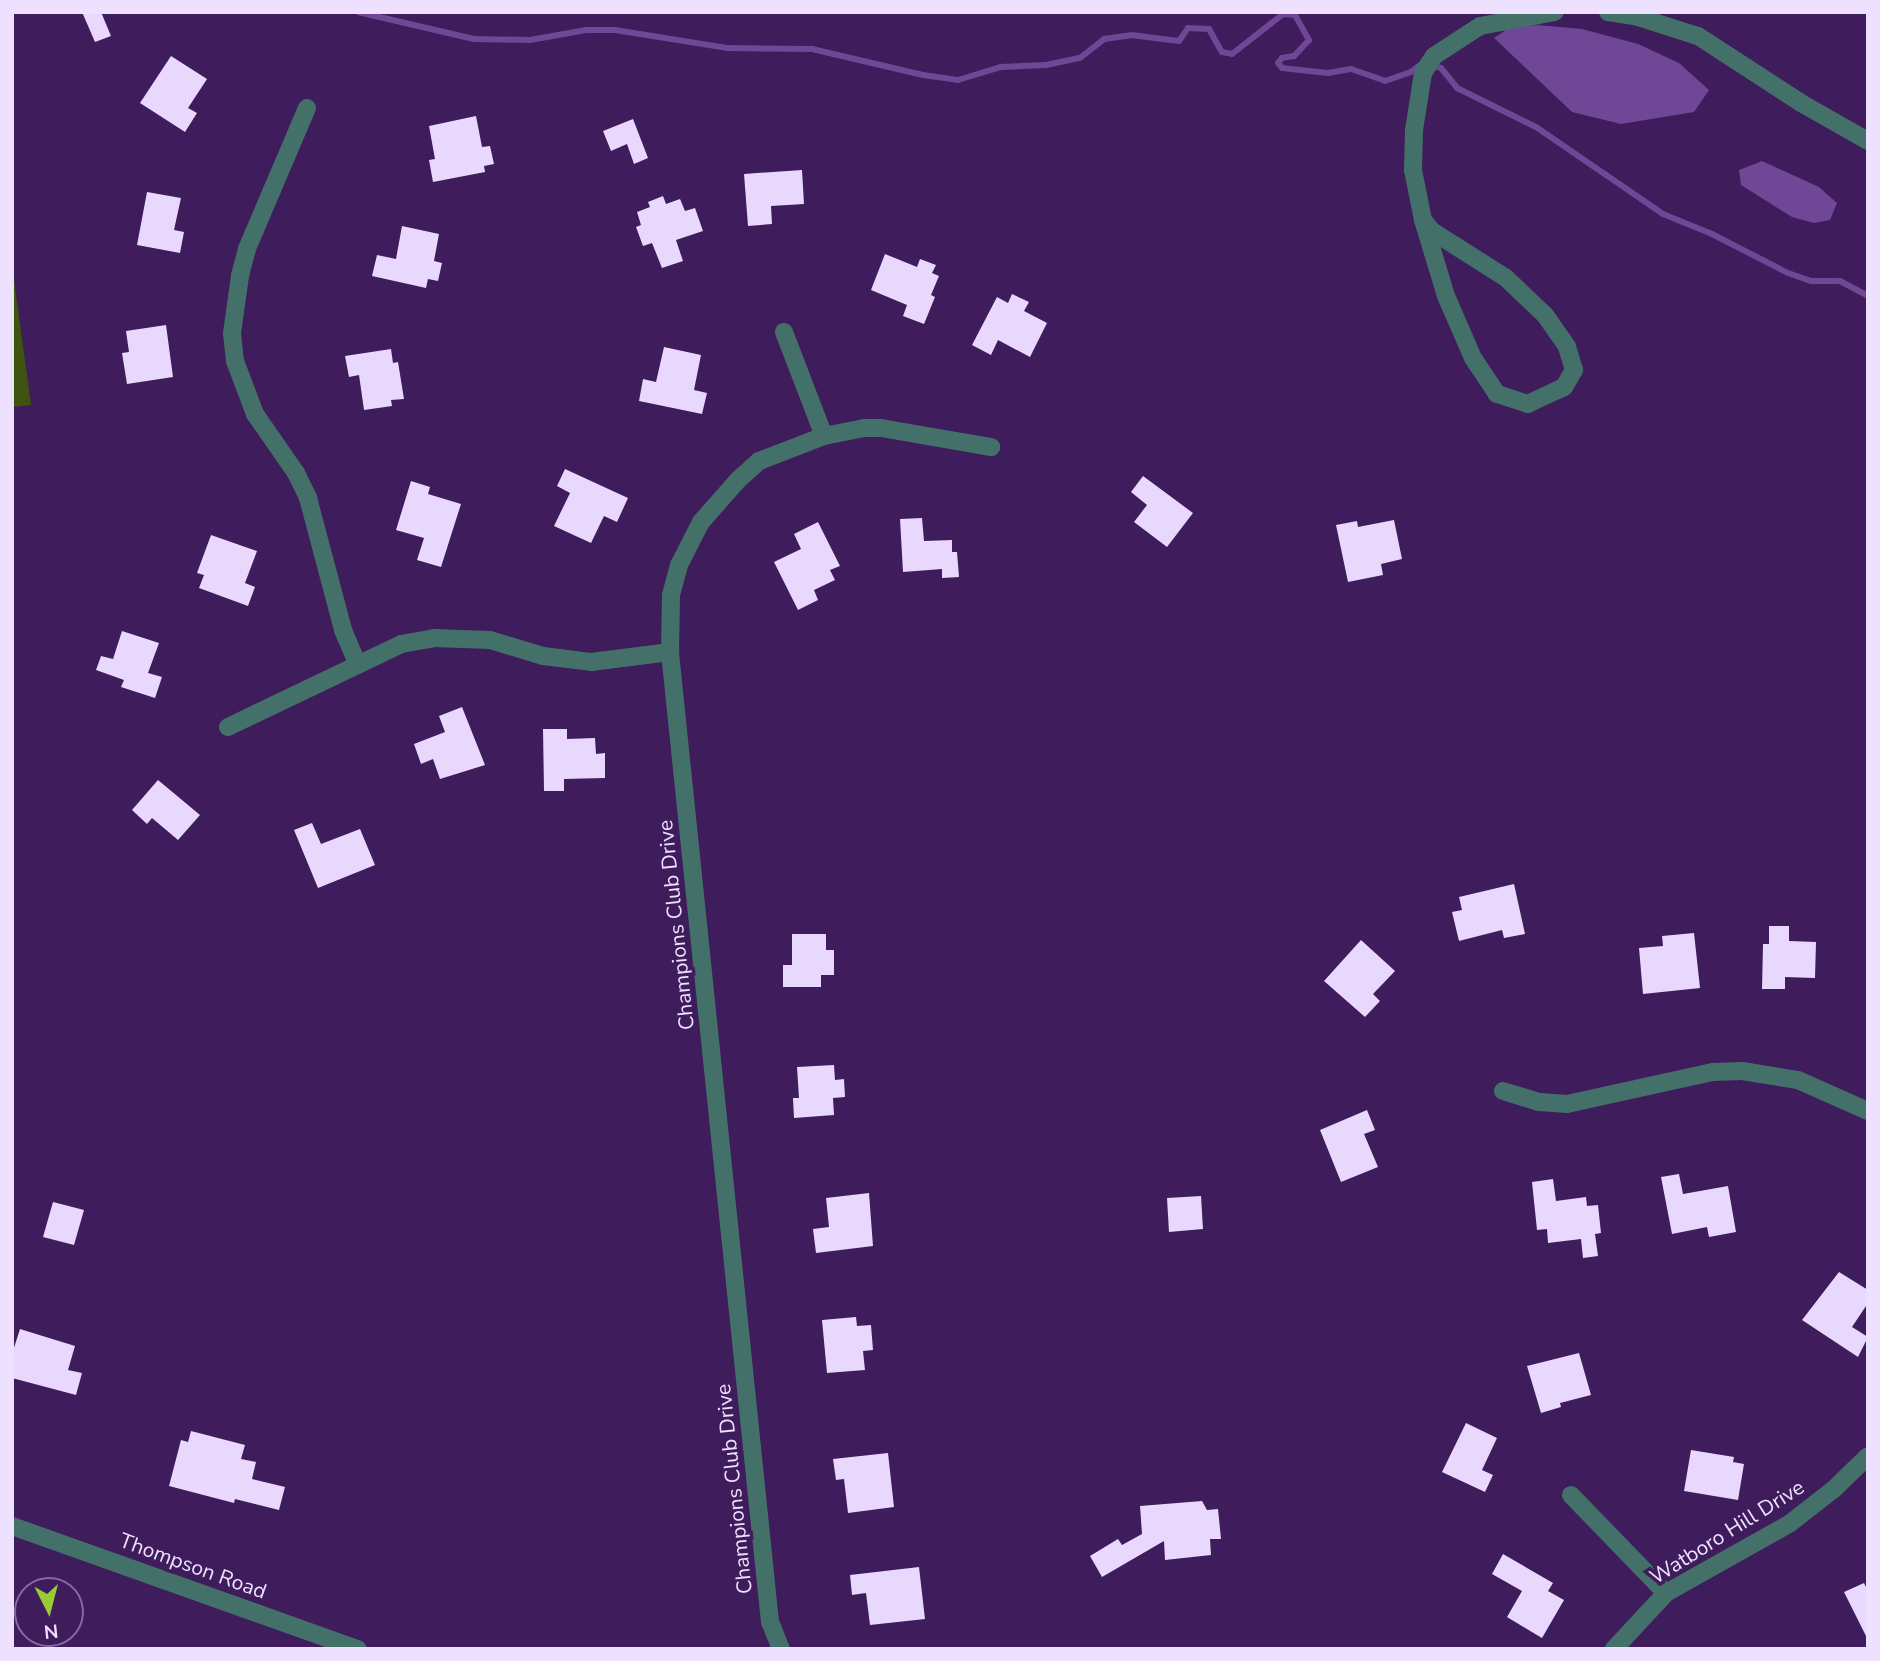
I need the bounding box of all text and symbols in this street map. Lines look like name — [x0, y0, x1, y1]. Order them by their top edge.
street label: Champions Club Drive — [652, 819, 700, 1031]
street label: Champions Club Drive — [710, 1383, 758, 1595]
street label: Watboro Hill Drive — [1645, 1474, 1809, 1590]
street label: Thompson Road — [116, 1528, 270, 1604]
north arrow — [14, 1577, 84, 1647]
text: N — [43, 1617, 59, 1645]

